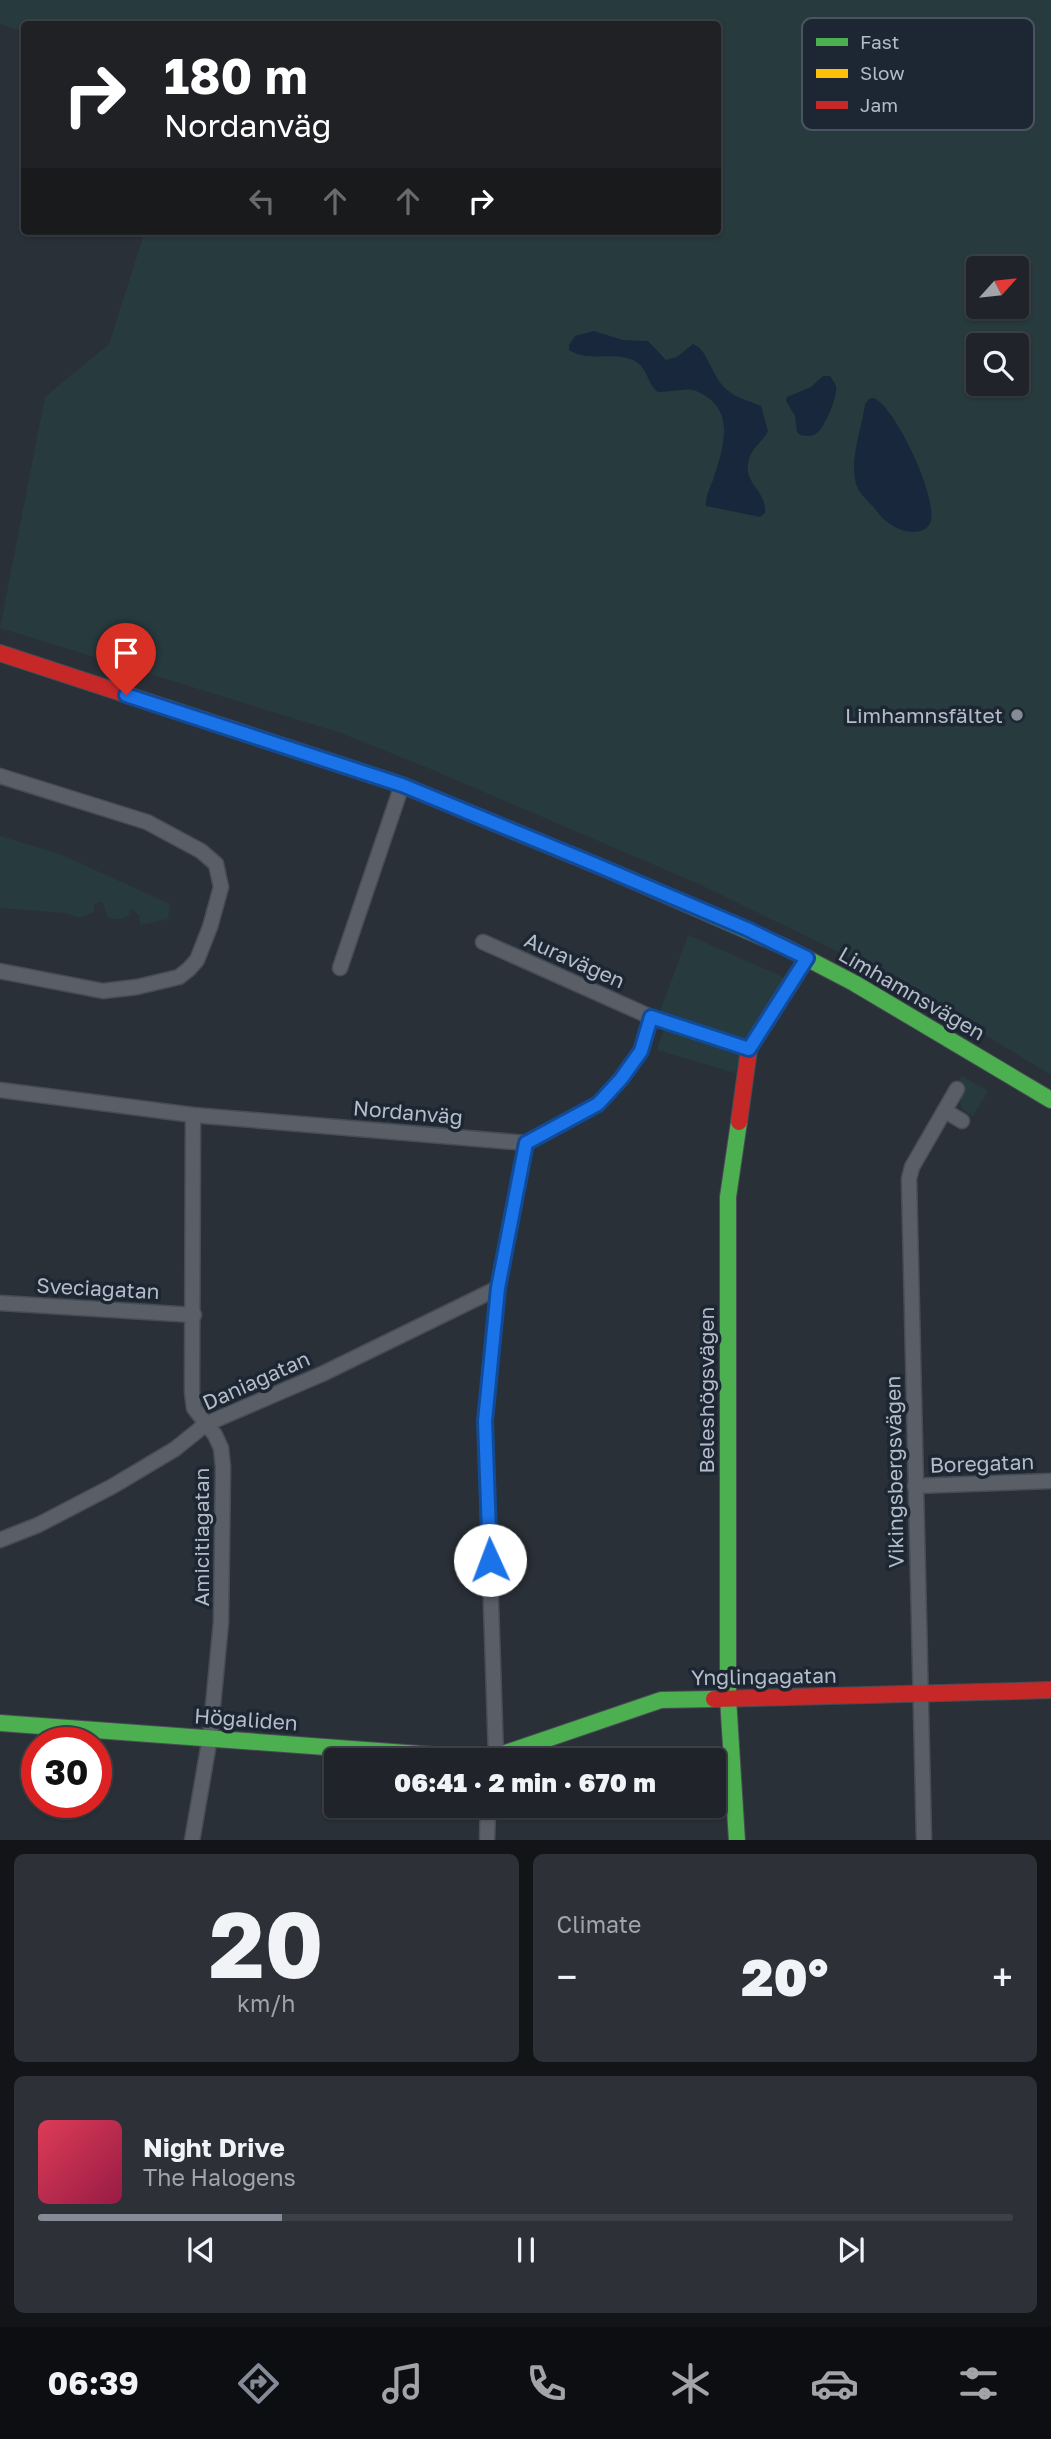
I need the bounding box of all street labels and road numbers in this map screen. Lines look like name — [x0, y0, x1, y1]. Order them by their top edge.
street label: Auravägen — [521, 926, 629, 994]
street label: Limhamnsvägen — [834, 941, 990, 1045]
street label: Nordanväg — [352, 1094, 464, 1130]
street label: Sveciagatan — [36, 1272, 160, 1304]
street label: Beleshögsvägen — [693, 1307, 719, 1473]
street label: Daniagatan — [198, 1345, 314, 1415]
street label: Vikingsbergsvägen — [879, 1376, 909, 1568]
street label: Boregatan — [929, 1448, 1035, 1478]
street label: Amicitiagatan — [188, 1468, 214, 1607]
street label: Ynglingagatan — [691, 1662, 837, 1690]
street label: Högaliden — [193, 1702, 299, 1736]

